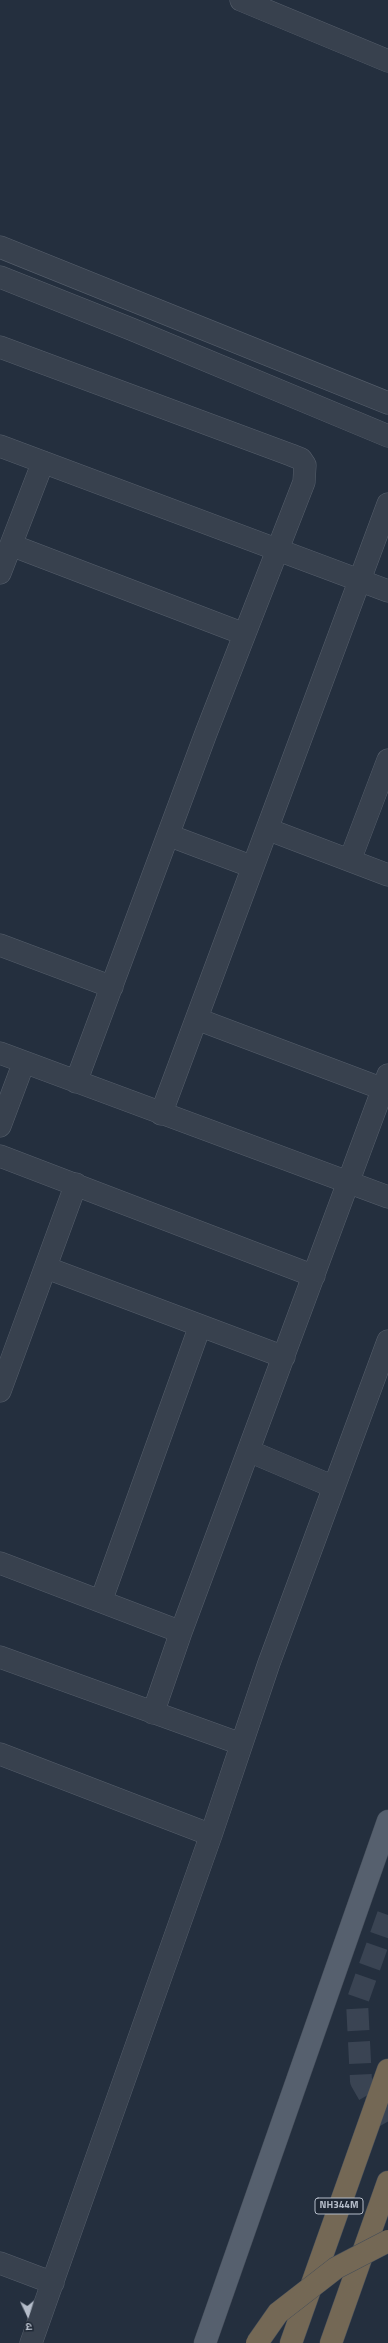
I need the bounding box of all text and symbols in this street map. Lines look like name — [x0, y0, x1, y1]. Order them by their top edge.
road number: NH344M — [315, 2198, 363, 2214]
north arrow — [8, 2295, 48, 2335]
text: उ — [25, 2319, 33, 2335]

